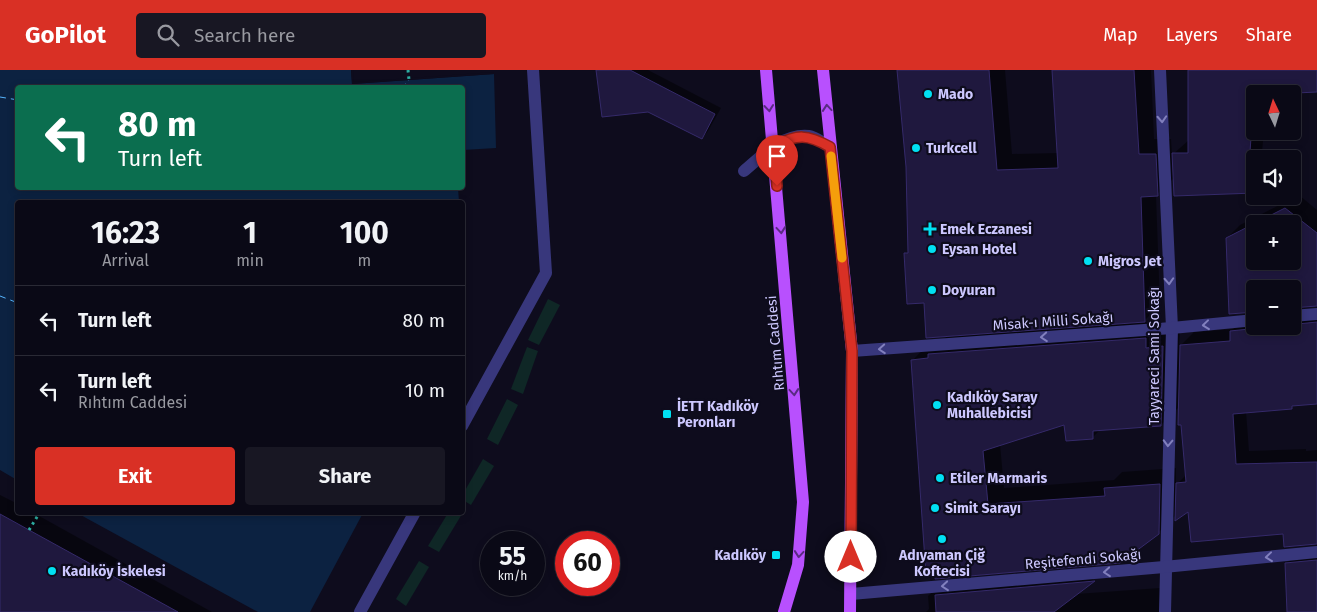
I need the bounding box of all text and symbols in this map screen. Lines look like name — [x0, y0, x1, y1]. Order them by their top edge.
search box — [136, 13, 486, 58]
text: GoPilot — [25, 21, 106, 49]
icon: search — [154, 21, 182, 49]
text: Search here — [194, 24, 295, 47]
text: Map — [1103, 24, 1138, 46]
text: Layers — [1166, 24, 1218, 46]
text: Share — [1246, 24, 1292, 46]
north arrow — [1246, 85, 1301, 140]
map controls — [1246, 85, 1301, 335]
place label: Mado — [938, 86, 973, 103]
marker: Mado — [922, 88, 934, 100]
text: 80 m — [118, 103, 197, 145]
one-way arrow — [763, 104, 774, 112]
one-way arrow — [822, 104, 833, 112]
icon: left — [35, 105, 100, 170]
one-way arrow — [1157, 115, 1168, 123]
pin — [756, 135, 798, 186]
place label: Turkcell — [926, 140, 977, 157]
icon: arrive — [763, 142, 791, 170]
marker: Turkcell — [910, 142, 922, 154]
text: Turn left — [118, 145, 202, 172]
button: sound — [1246, 150, 1301, 205]
text: 16:23 — [91, 215, 160, 251]
text: 1 — [243, 215, 257, 251]
text: 100 — [340, 215, 389, 251]
button: + — [1246, 215, 1301, 270]
place label: Emek Eczanesi — [940, 221, 1032, 238]
marker: Emek Eczanesi — [924, 223, 936, 235]
one-way arrow — [775, 226, 786, 234]
place label: Eysan Hotel — [942, 241, 1017, 258]
marker: Eysan Hotel — [926, 243, 938, 255]
text: Arrival — [102, 251, 149, 270]
text: min — [236, 251, 264, 270]
text: m — [358, 251, 371, 270]
place label: Migros Jet — [1098, 253, 1162, 270]
marker: Migros Jet — [1082, 255, 1094, 267]
one-way arrow — [1164, 277, 1175, 285]
button: − — [1246, 280, 1301, 335]
place label: Doyuran — [942, 282, 995, 299]
marker: Doyuran — [926, 284, 938, 296]
street label: Tayyareci Sami Sokağı — [1146, 287, 1163, 425]
street label: Rıhtım Caddesi — [763, 295, 788, 391]
icon: left — [35, 307, 63, 335]
text: Turn left — [78, 309, 152, 332]
text: 80 m — [403, 309, 445, 332]
street label: Misak-ı Milli Sokağı — [992, 309, 1114, 334]
one-way arrow — [1202, 319, 1210, 330]
one-way arrow — [1040, 331, 1048, 342]
one-way arrow — [878, 343, 886, 354]
text: Turn left — [78, 370, 152, 393]
icon: left — [35, 377, 63, 405]
text: 10 m — [405, 379, 445, 402]
one-way arrow — [788, 388, 799, 396]
place label: Kadıköy Saray Muhallebicisi — [947, 389, 1038, 422]
text: Rıhtım Caddesi — [78, 393, 187, 412]
place label: İETT Kadıköy Peronları — [677, 397, 759, 431]
marker: Kadıköy Saray Muhallebicisi — [931, 399, 943, 411]
marker: İETT Kadıköy Peronları — [661, 408, 673, 420]
one-way arrow — [1163, 440, 1173, 448]
button: Exit — [35, 447, 235, 505]
button: Share — [245, 447, 445, 505]
place label: Etiler Marmaris — [950, 470, 1048, 487]
marker: Etiler Marmaris — [934, 472, 946, 484]
place label: Simit Sarayı — [945, 500, 1021, 517]
marker: Simit Sarayı — [929, 502, 941, 514]
position arrow — [824, 530, 876, 582]
speed limit sign: 60 — [555, 531, 620, 596]
marker: Adıyaman Çiğ Koftecisi — [936, 533, 948, 545]
text: 55 — [499, 542, 526, 572]
street label: Reşitefendi Sokağı — [1024, 546, 1142, 573]
place label: Kadıköy — [714, 547, 767, 564]
place label: Adıyaman Çiğ Koftecisi — [898, 547, 985, 580]
marker: Kadıköy — [770, 549, 782, 561]
one-way arrow — [794, 550, 805, 558]
one-way arrow — [1264, 551, 1272, 562]
place label: Kadıköy İskelesi — [62, 562, 166, 580]
marker: Kadıköy İskelesi — [46, 565, 58, 577]
one-way arrow — [1102, 567, 1110, 578]
text: km/h — [498, 569, 527, 583]
one-way arrow — [941, 581, 949, 592]

